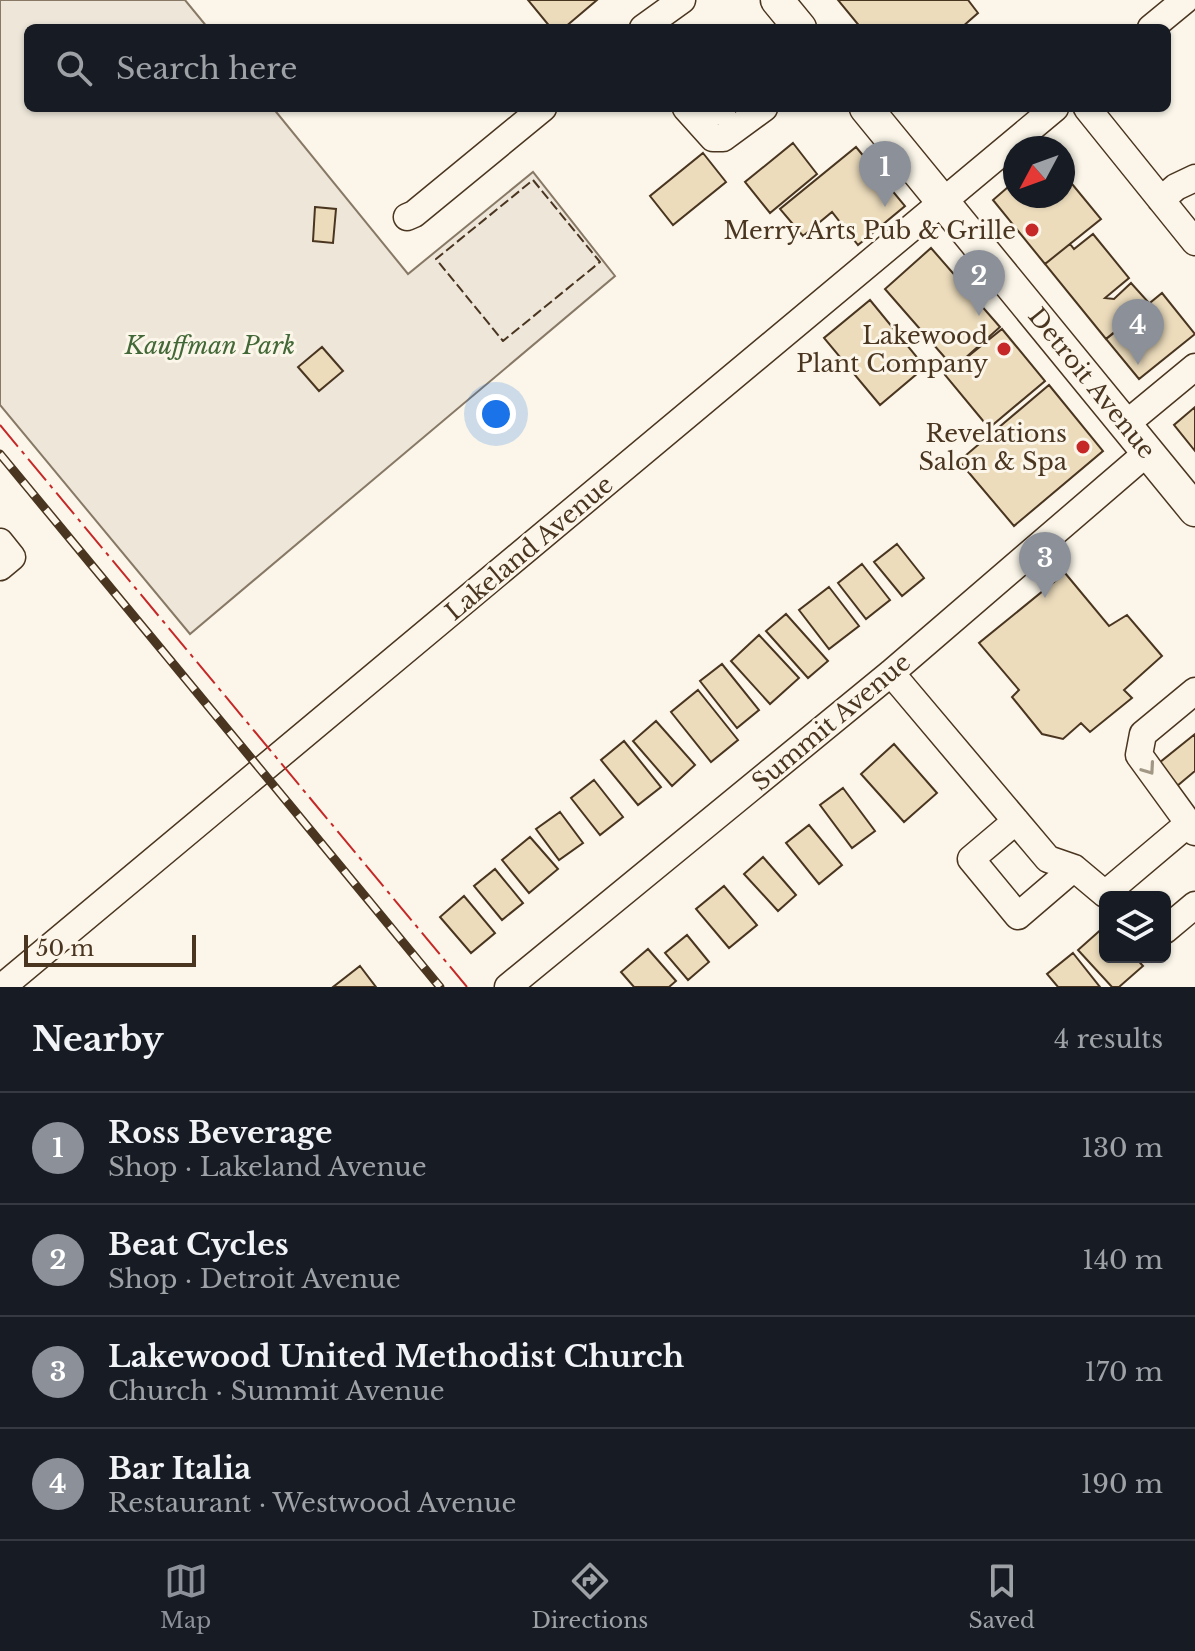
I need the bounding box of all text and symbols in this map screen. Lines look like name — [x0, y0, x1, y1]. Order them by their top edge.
search box — [24, 24, 1171, 112]
icon: search — [52, 46, 96, 90]
text: Search here — [116, 50, 297, 87]
north arrow — [1003, 136, 1075, 208]
pin: 1 — [859, 141, 911, 207]
place label: Merry Arts Pub & Grille — [723, 216, 1016, 245]
marker: Merry Arts Pub & Grille — [1023, 221, 1041, 239]
pin: 2 — [953, 250, 1005, 316]
pin: 4 — [1112, 299, 1164, 365]
street label: Detroit Avenue — [1022, 302, 1162, 464]
place label: Lakewood Plant Company — [796, 321, 989, 378]
park label: Kauffman Park — [124, 331, 295, 360]
marker: Lakewood Plant Company — [995, 340, 1013, 358]
your location — [476, 394, 516, 434]
place label: Revelations Salon & Spa — [918, 419, 1068, 476]
marker: Revelations Salon & Spa — [1074, 438, 1092, 456]
street label: Lakeland Avenue — [439, 470, 619, 626]
pin: 3 — [1019, 532, 1071, 598]
street label: Summit Avenue — [746, 647, 916, 797]
one-way arrow — [1139, 761, 1154, 775]
map controls — [1099, 891, 1171, 963]
button: layers — [1099, 891, 1171, 963]
scale bar — [24, 931, 196, 967]
text: 50 m — [36, 935, 94, 962]
text: Nearby — [32, 1018, 164, 1060]
text: 4 results — [1054, 1023, 1163, 1055]
text: Ross Beverage — [108, 1114, 332, 1151]
text: 1 — [52, 1132, 64, 1164]
text: 130 m — [1081, 1132, 1163, 1164]
text: Shop · Lakeland Avenue — [108, 1151, 427, 1183]
text: Beat Cycles — [108, 1226, 289, 1263]
text: 2 — [50, 1244, 66, 1276]
text: 140 m — [1082, 1244, 1163, 1276]
text: Shop · Detroit Avenue — [108, 1263, 401, 1295]
text: Lakewood United Methodist Church — [108, 1338, 684, 1375]
text: 3 — [50, 1356, 66, 1388]
text: 170 m — [1084, 1356, 1163, 1388]
text: Church · Summit Avenue — [108, 1375, 445, 1407]
text: Bar Italia — [108, 1450, 251, 1487]
text: 4 — [49, 1468, 67, 1500]
text: 190 m — [1081, 1468, 1163, 1500]
text: Restaurant · Westwood Avenue — [108, 1487, 516, 1519]
tab: Map — [160, 1559, 211, 1634]
tab: Directions — [531, 1559, 648, 1634]
tab: Saved — [969, 1559, 1035, 1634]

